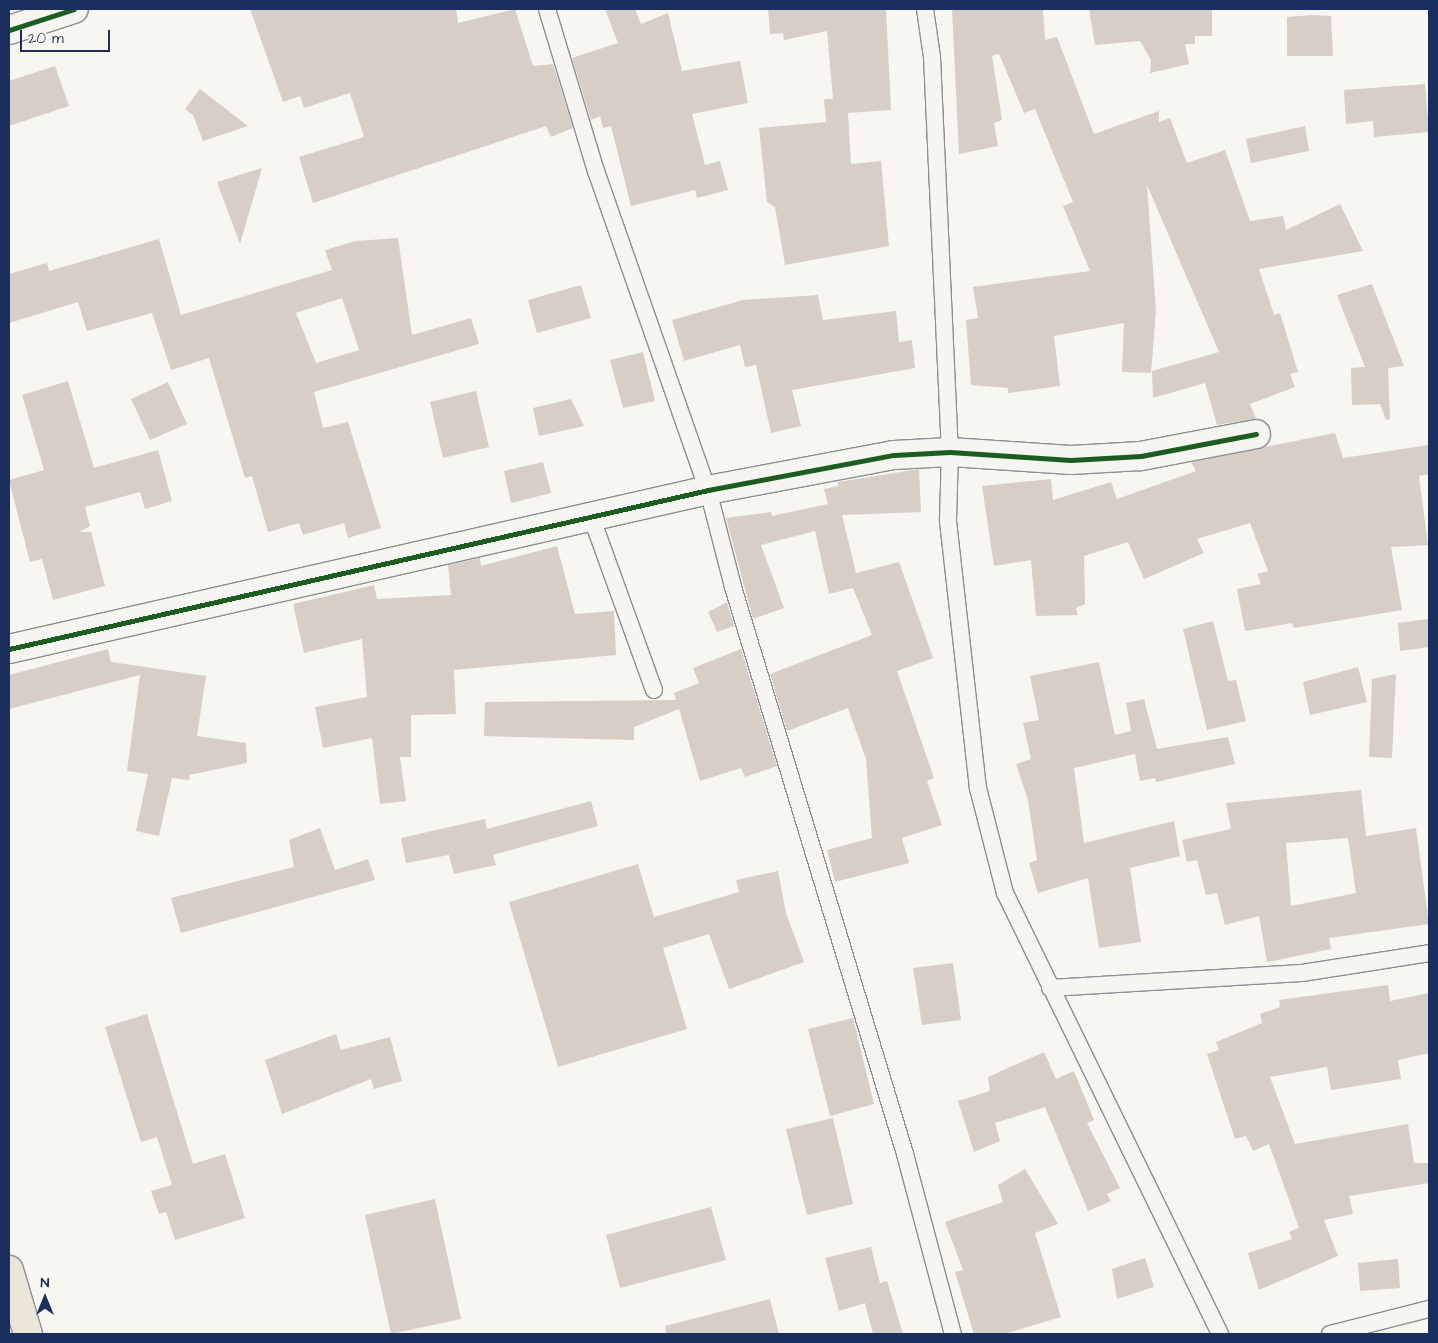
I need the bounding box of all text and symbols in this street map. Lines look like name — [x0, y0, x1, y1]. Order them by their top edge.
scale bar — [22, 20, 112, 52]
text: 20 m — [28, 28, 64, 49]
north arrow — [20, 1273, 70, 1323]
text: N — [41, 1273, 49, 1293]

